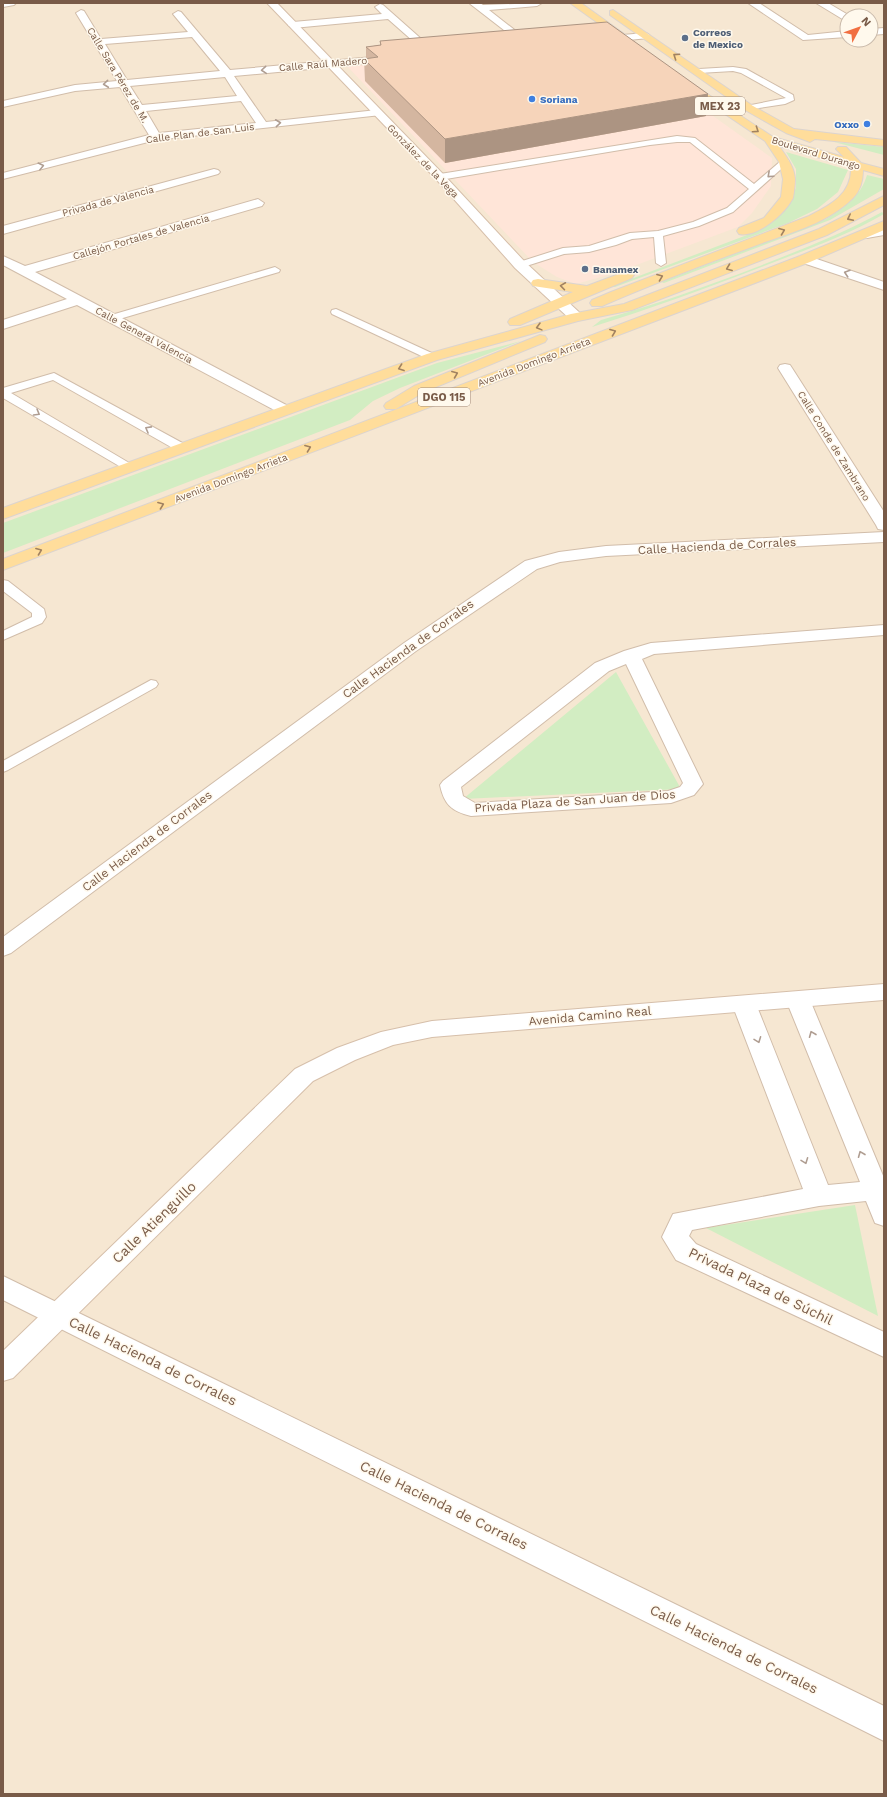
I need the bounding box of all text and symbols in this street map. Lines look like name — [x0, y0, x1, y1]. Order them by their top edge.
north arrow — [839, 8, 879, 48]
text: N — [859, 14, 874, 29]
street label: Calle Sara Pérez de M. — [85, 25, 151, 125]
place label: Correos de Mexico — [693, 27, 743, 50]
marker: Correos de Mexico — [680, 33, 690, 43]
one-way arrow — [673, 53, 680, 61]
street label: Calle Raúl Madero — [278, 55, 368, 73]
one-way arrow — [261, 65, 267, 74]
one-way arrow — [103, 80, 109, 89]
marker: Soriana — [527, 94, 537, 104]
place label: Soriana — [540, 94, 578, 105]
road number: MEX 23 — [695, 97, 745, 115]
one-way arrow — [275, 119, 281, 128]
place label: Oxxo — [834, 119, 859, 130]
marker: Oxxo — [862, 119, 872, 129]
street label: Calle Plan de San Luis — [145, 121, 255, 145]
street label: González de la Vega — [385, 122, 461, 200]
one-way arrow — [751, 125, 758, 132]
street label: Boulevard Durango — [770, 134, 862, 172]
one-way arrow — [37, 162, 44, 171]
one-way arrow — [767, 171, 775, 178]
street label: Privada de Valencia — [61, 183, 155, 219]
street label: Callejón Portales de Valencia — [72, 212, 211, 262]
one-way arrow — [846, 214, 854, 221]
one-way arrow — [778, 228, 785, 236]
one-way arrow — [726, 263, 733, 271]
marker: Banamex — [580, 264, 590, 274]
place label: Banamex — [593, 264, 639, 275]
one-way arrow — [844, 270, 851, 278]
one-way arrow — [656, 274, 663, 282]
one-way arrow — [560, 282, 566, 291]
street label: Calle General Valencia — [93, 305, 195, 366]
one-way arrow — [536, 323, 542, 331]
one-way arrow — [609, 329, 616, 337]
street label: Avenida Domingo Arrieta — [476, 335, 592, 389]
one-way arrow — [398, 364, 405, 372]
one-way arrow — [452, 371, 459, 379]
road number: DGO 115 — [418, 388, 470, 406]
street label: Calle Conde de Zambrano — [796, 389, 872, 503]
one-way arrow — [33, 408, 40, 415]
one-way arrow — [145, 426, 152, 433]
one-way arrow — [305, 445, 312, 453]
street label: Avenida Domingo Arrieta — [173, 451, 289, 505]
one-way arrow — [157, 501, 164, 509]
street label: Calle Hacienda de Corrales — [637, 535, 797, 557]
one-way arrow — [36, 548, 43, 556]
street label: Calle Hacienda de Corrales — [340, 597, 476, 701]
street label: Privada Plaza de San Juan de Dios — [474, 787, 676, 815]
street label: Calle Hacienda de Corrales — [79, 788, 215, 894]
street label: Avenida Camino Real — [528, 1004, 652, 1028]
one-way arrow — [808, 1030, 816, 1037]
one-way arrow — [753, 1037, 761, 1044]
one-way arrow — [857, 1151, 865, 1158]
one-way arrow — [801, 1158, 809, 1165]
street label: Calle Atienguillo — [109, 1178, 199, 1266]
street label: Privada Plaza de Súchil — [686, 1244, 836, 1328]
street label: Calle Hacienda de Corrales — [66, 1313, 240, 1409]
street label: Calle Hacienda de Corrales — [357, 1457, 531, 1553]
street label: Calle Hacienda de Corrales — [647, 1601, 821, 1697]

